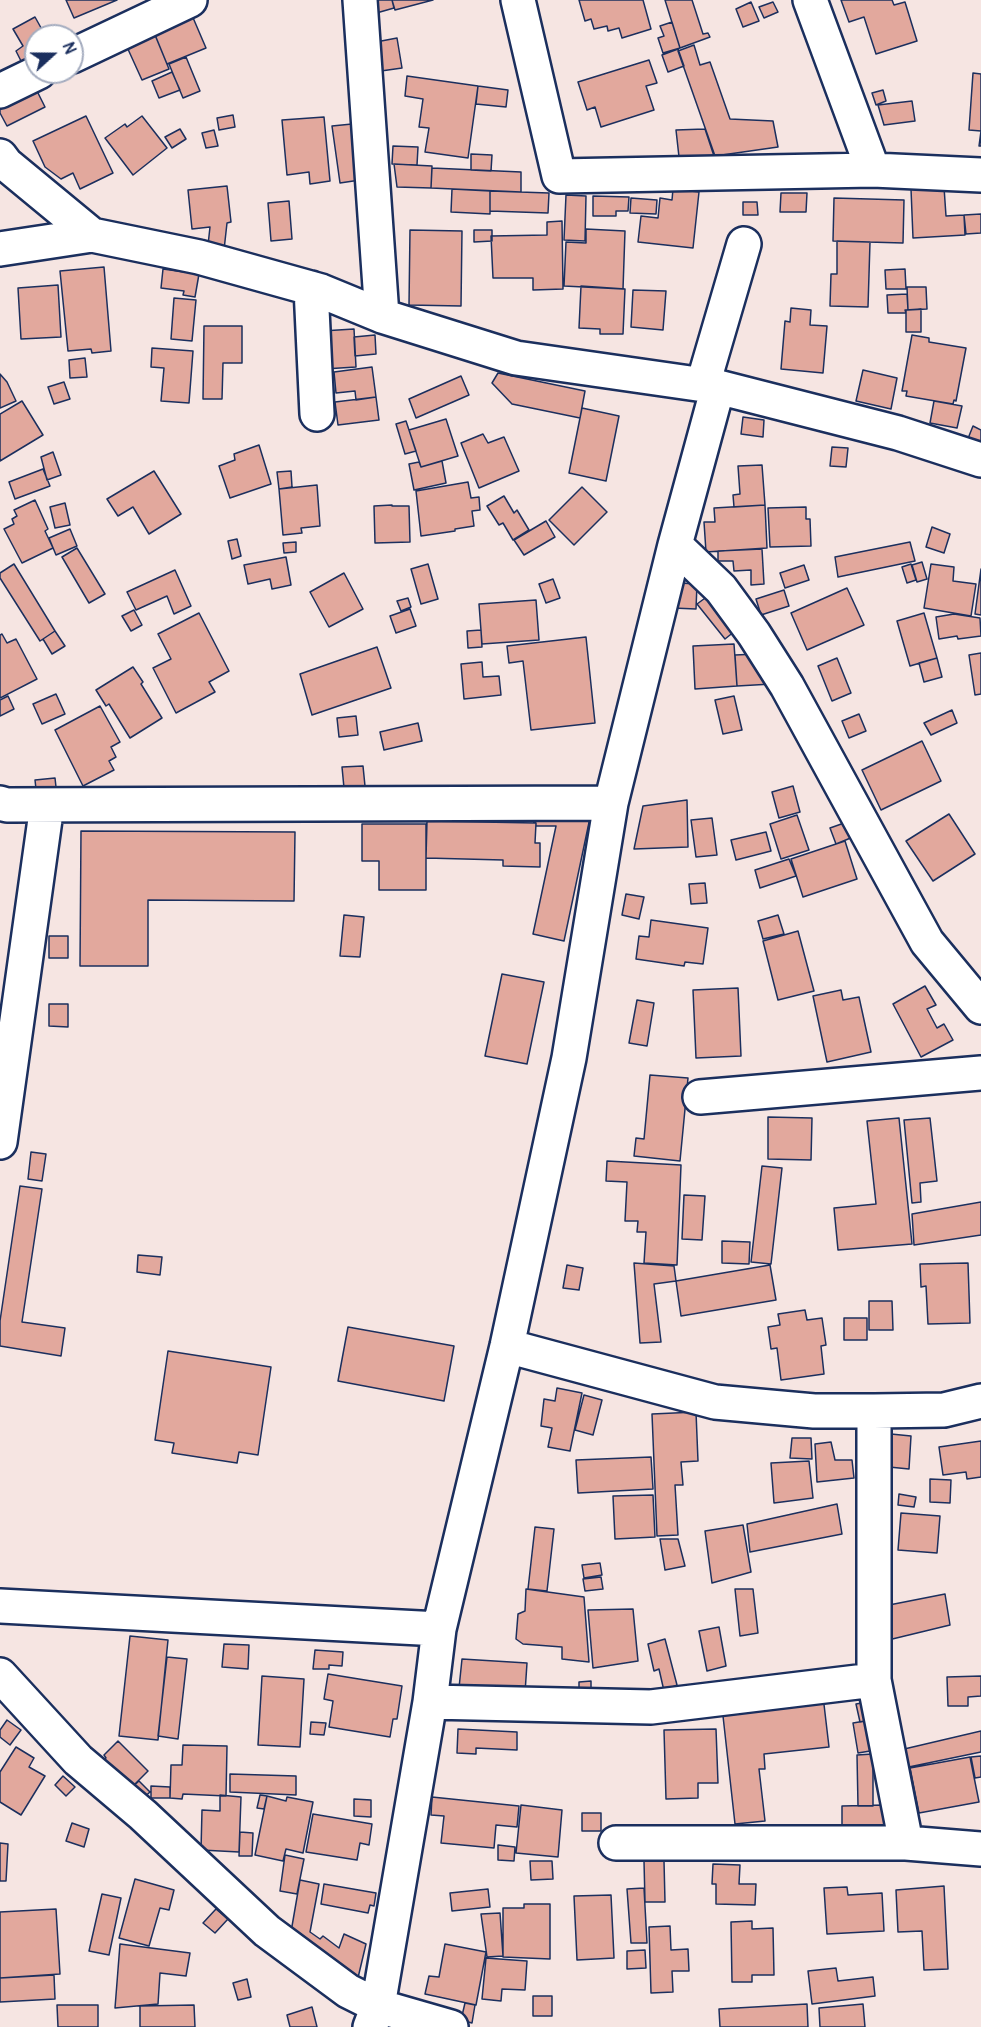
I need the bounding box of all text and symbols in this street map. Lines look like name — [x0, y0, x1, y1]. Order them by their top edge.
north arrow — [24, 24, 84, 84]
text: N — [58, 40, 80, 57]

